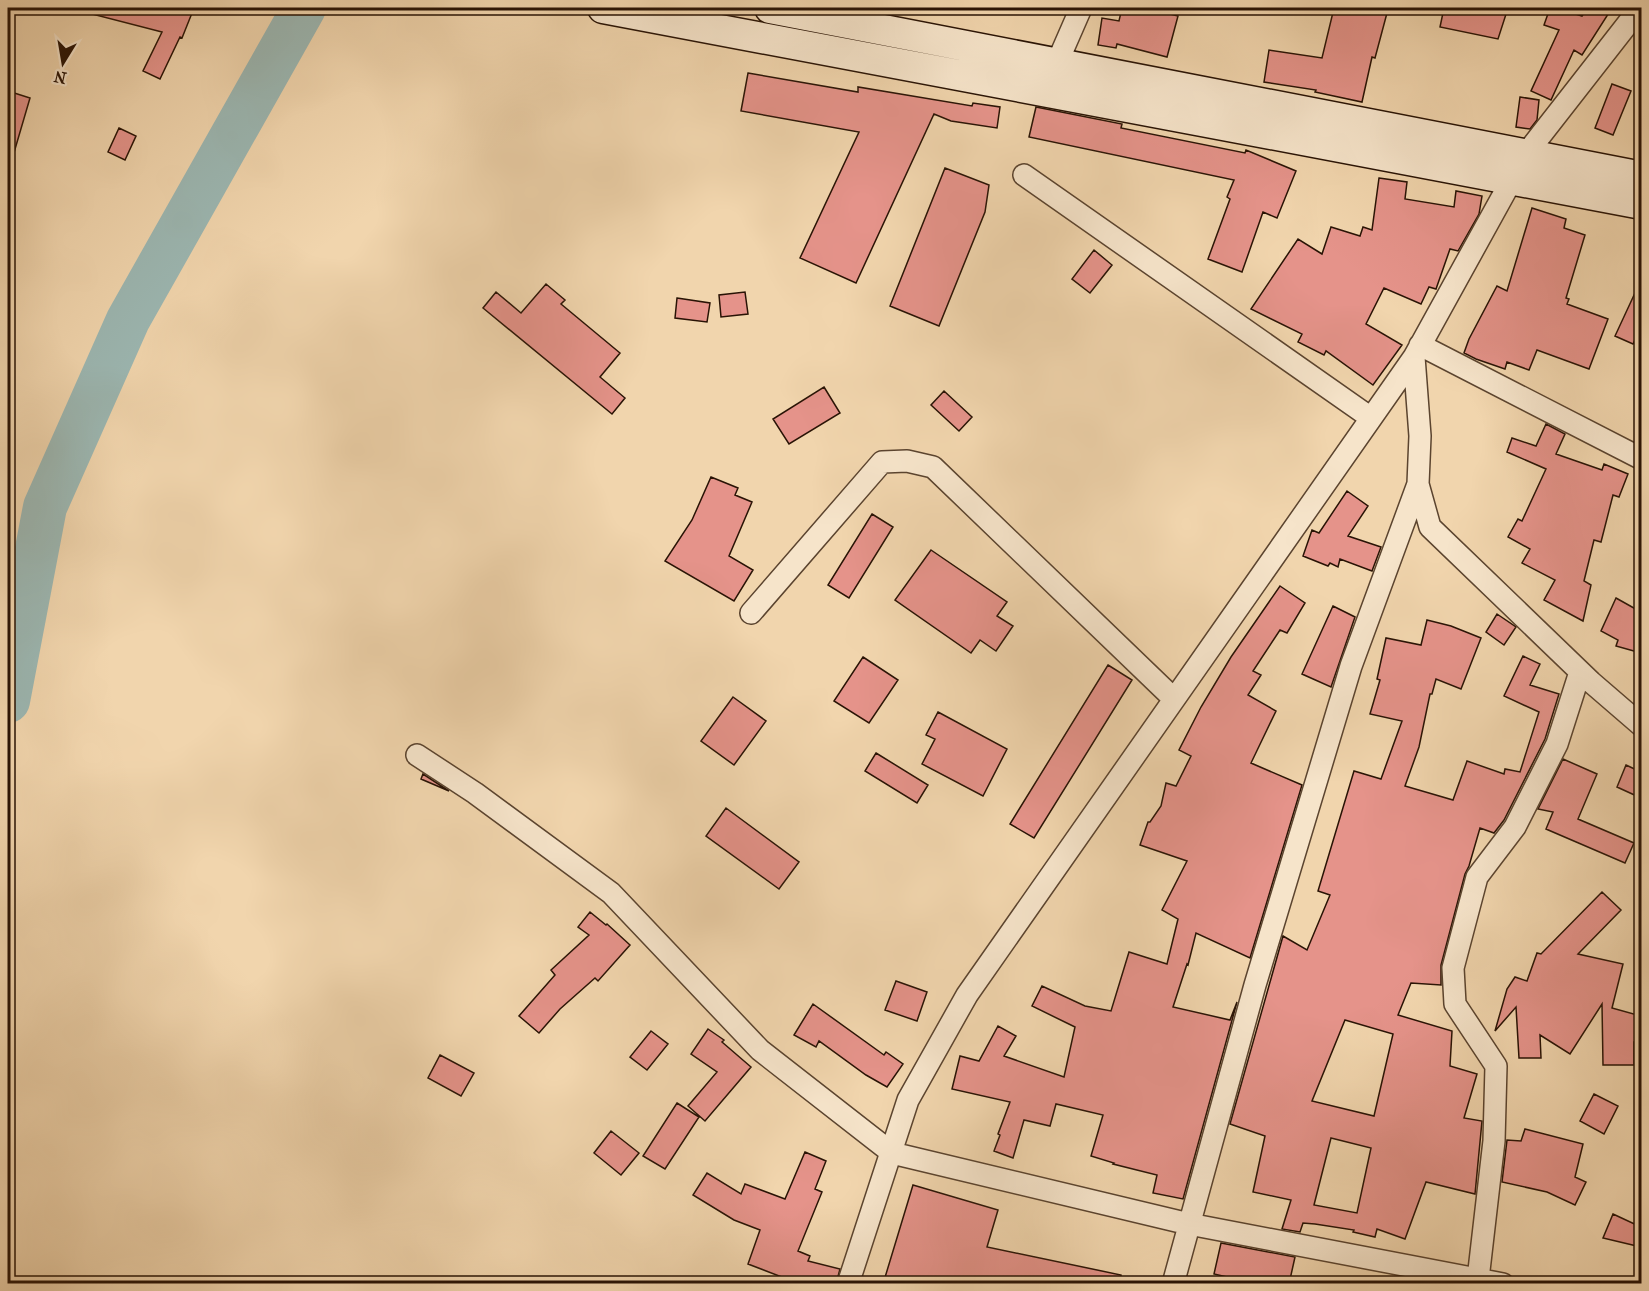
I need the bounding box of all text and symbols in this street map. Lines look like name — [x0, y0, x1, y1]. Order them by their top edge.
north arrow — [33, 33, 93, 93]
text: N — [52, 67, 68, 88]

